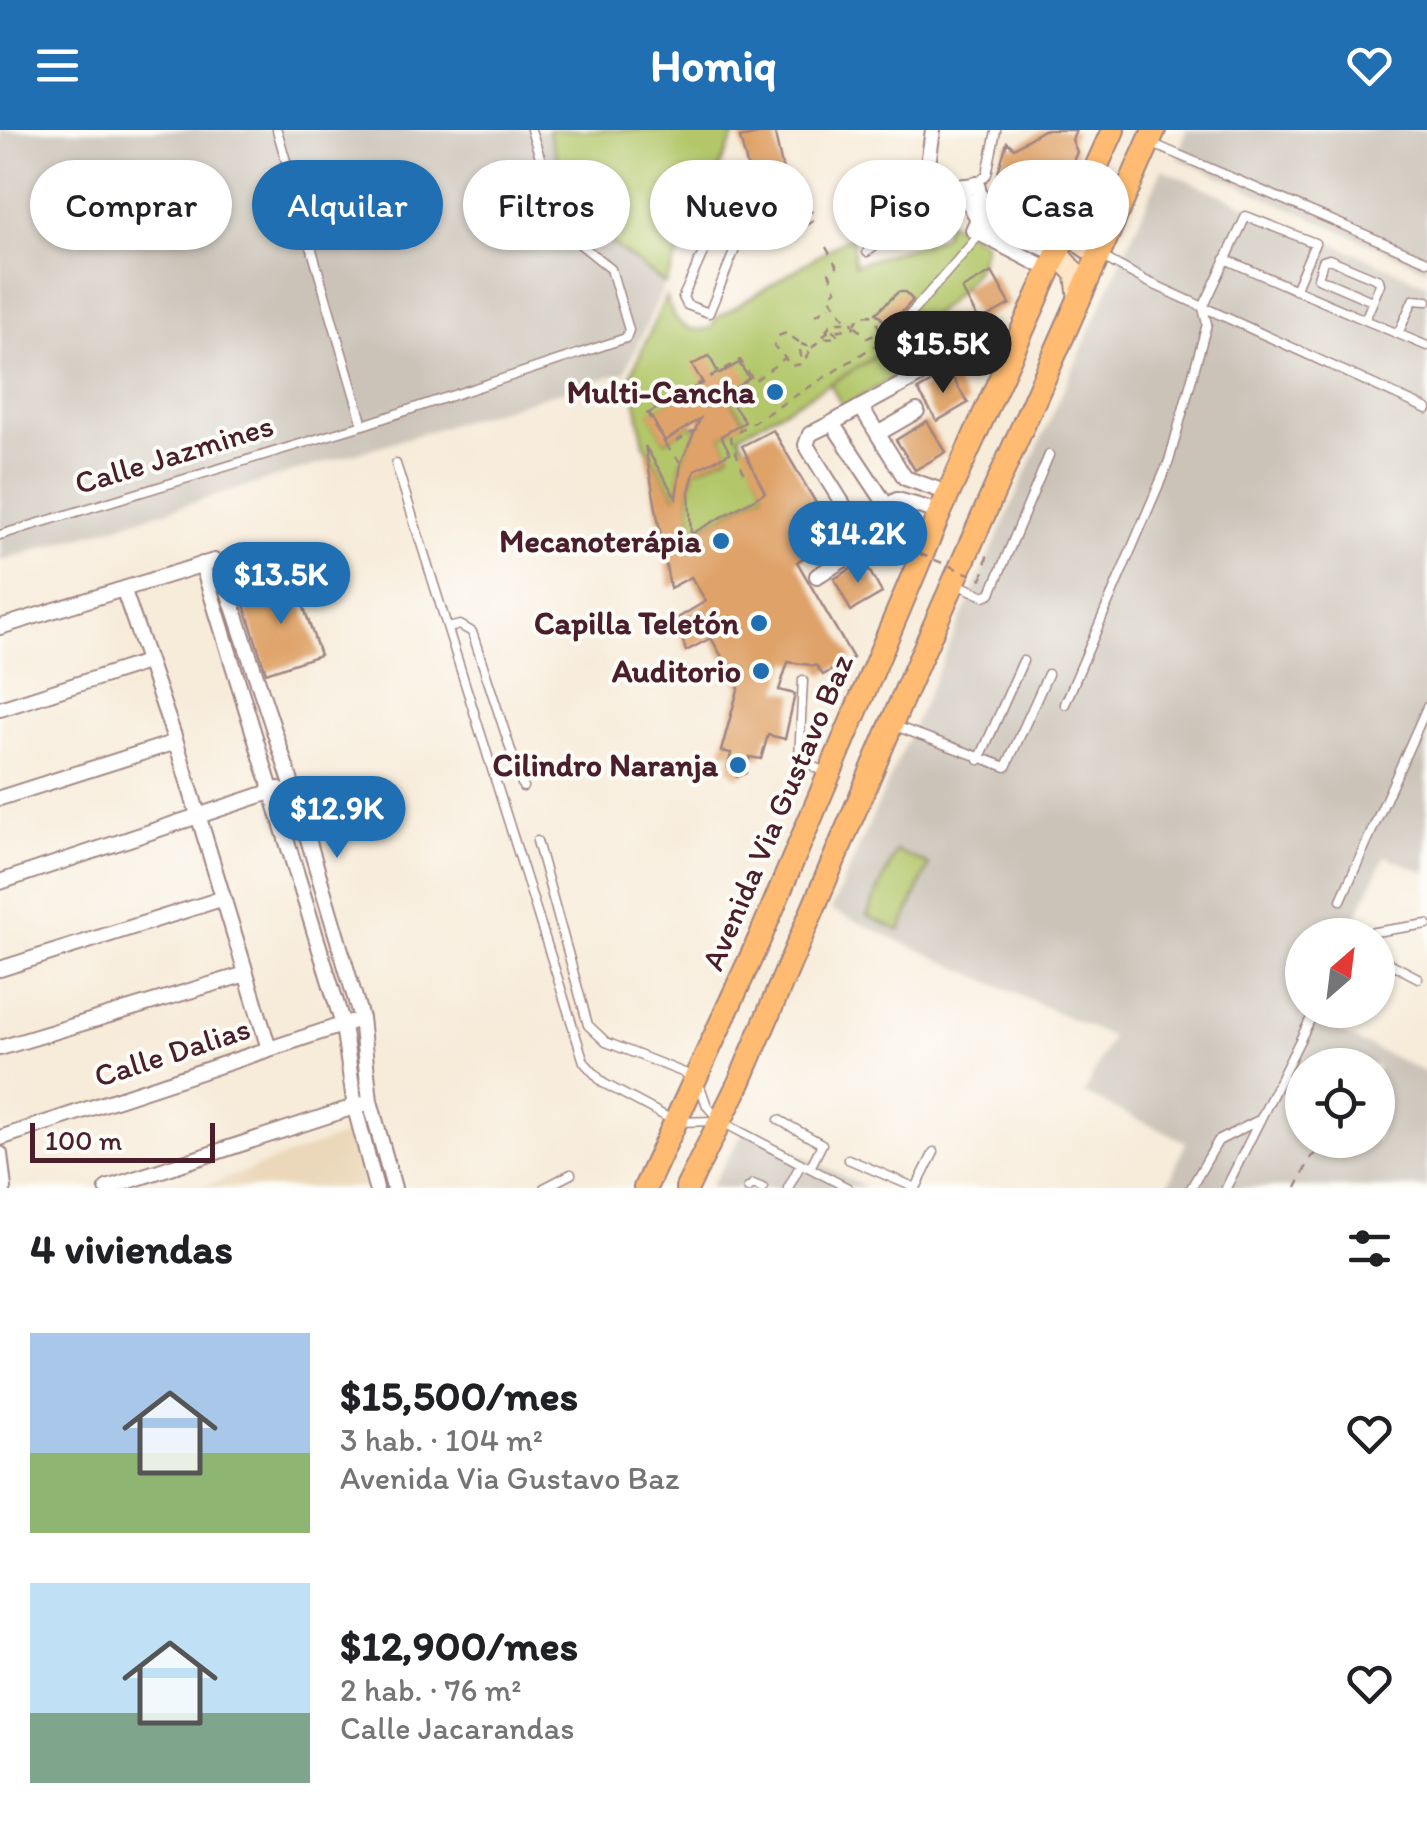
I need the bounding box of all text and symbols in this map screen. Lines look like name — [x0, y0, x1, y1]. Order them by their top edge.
icon: menu — [30, 38, 85, 93]
text: Homiq — [650, 38, 777, 92]
icon: heart — [1342, 38, 1397, 93]
chip: Comprar — [30, 160, 232, 250]
chip: Alquilar — [252, 160, 443, 250]
chip: Filtros — [463, 160, 630, 250]
chip: Nuevo — [650, 160, 813, 250]
chip: Piso — [833, 160, 966, 250]
chip: Casa — [986, 160, 1129, 250]
pin: $15.5K — [862, 311, 1024, 396]
text: $15.5K — [897, 324, 990, 362]
place label: Multi-Cancha — [567, 373, 755, 411]
marker: Multi-Cancha — [764, 381, 786, 403]
street label: Calle Jazmines — [70, 406, 278, 502]
pin: $14.2K — [777, 501, 939, 586]
text: $14.2K — [810, 514, 906, 552]
place label: Mecanoterápia — [499, 522, 701, 560]
marker: Mecanoterápia — [710, 530, 732, 552]
pin: $13.5K — [200, 542, 362, 627]
text: $13.5K — [234, 555, 328, 593]
place label: Capilla Teletón — [534, 604, 740, 642]
marker: Capilla Teletón — [748, 612, 770, 634]
street label: Avenida Via Gustavo Baz — [693, 648, 861, 976]
place label: Auditorio — [611, 652, 741, 690]
marker: Auditorio — [750, 660, 772, 682]
place label: Cilindro Naranja — [493, 746, 718, 784]
marker: Cilindro Naranja — [727, 754, 749, 776]
pin: $12.9K — [256, 776, 418, 861]
text: $12.9K — [291, 789, 383, 827]
north arrow — [1285, 918, 1395, 1028]
map controls — [1285, 918, 1395, 1158]
street label: Calle Dalias — [89, 1009, 255, 1095]
button: locate — [1285, 1048, 1395, 1158]
scale bar — [30, 1118, 215, 1162]
text: 100 m — [45, 1123, 122, 1157]
icon: filters — [1342, 1221, 1397, 1276]
text: 4 viviendas — [30, 1223, 233, 1274]
text: $15,500/mes — [340, 1370, 578, 1421]
icon: home — [110, 1373, 230, 1493]
icon: heart — [1342, 1406, 1397, 1461]
text: 3 hab. · 104 m² — [340, 1421, 543, 1459]
text: Avenida Via Gustavo Baz — [340, 1459, 680, 1497]
text: $12,900/mes — [340, 1620, 578, 1671]
icon: home — [110, 1623, 230, 1743]
icon: heart — [1342, 1656, 1397, 1711]
text: 2 hab. · 76 m² — [340, 1671, 521, 1709]
text: Calle Jacarandas — [340, 1709, 575, 1747]

